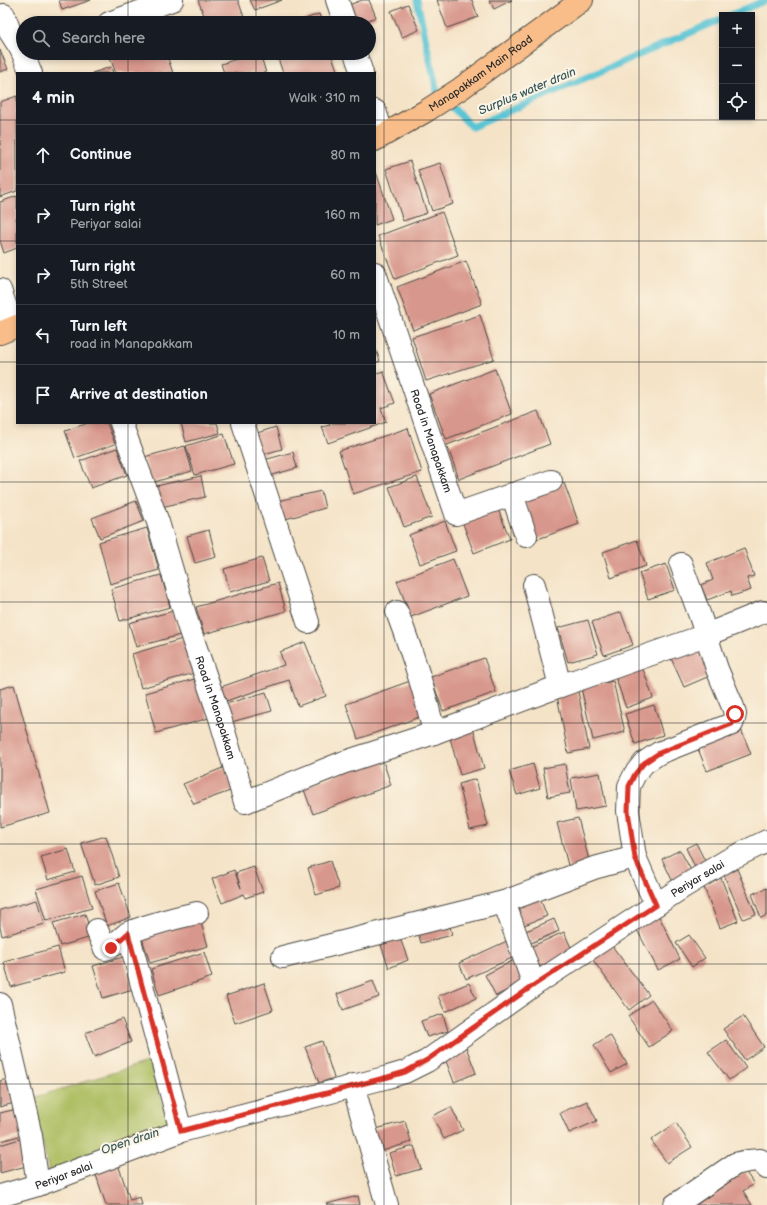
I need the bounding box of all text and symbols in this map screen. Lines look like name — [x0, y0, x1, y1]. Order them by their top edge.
map controls — [719, 12, 755, 120]
button: + — [719, 12, 755, 48]
search box — [16, 16, 376, 60]
icon: search — [30, 27, 52, 49]
text: Search here — [62, 29, 145, 48]
street label: Manapakkam Main Road — [426, 32, 535, 114]
button: − — [719, 48, 755, 84]
water label: Surplus water drain — [476, 64, 578, 119]
button: locate — [719, 84, 755, 120]
text: 4 min — [32, 88, 75, 108]
text: Walk · 310 m — [289, 90, 360, 106]
icon: ahead — [32, 144, 54, 166]
text: Continue — [70, 145, 132, 164]
text: 80 m — [331, 147, 360, 163]
text: Turn right — [70, 197, 135, 216]
icon: right — [32, 204, 54, 226]
text: 160 m — [325, 207, 360, 223]
text: Periyar salai — [70, 216, 141, 232]
text: Turn right — [70, 257, 135, 276]
icon: right — [32, 264, 54, 286]
text: 60 m — [330, 267, 360, 283]
text: 5th Street — [70, 276, 128, 292]
text: Turn left — [70, 317, 127, 336]
icon: left — [32, 324, 54, 346]
text: 10 m — [333, 327, 360, 343]
text: road in Manapakkam — [70, 336, 193, 352]
icon: arrive — [32, 384, 54, 406]
text: Arrive at destination — [70, 385, 208, 404]
street label: Road in Manapakkam — [408, 388, 454, 494]
street label: Road in Manapakkam — [192, 654, 238, 761]
route start — [726, 705, 744, 723]
street label: Periyar salai — [668, 858, 727, 900]
route end — [102, 939, 120, 957]
water label: Open drain — [99, 1125, 161, 1158]
street label: Periyar salai — [33, 1159, 94, 1193]

